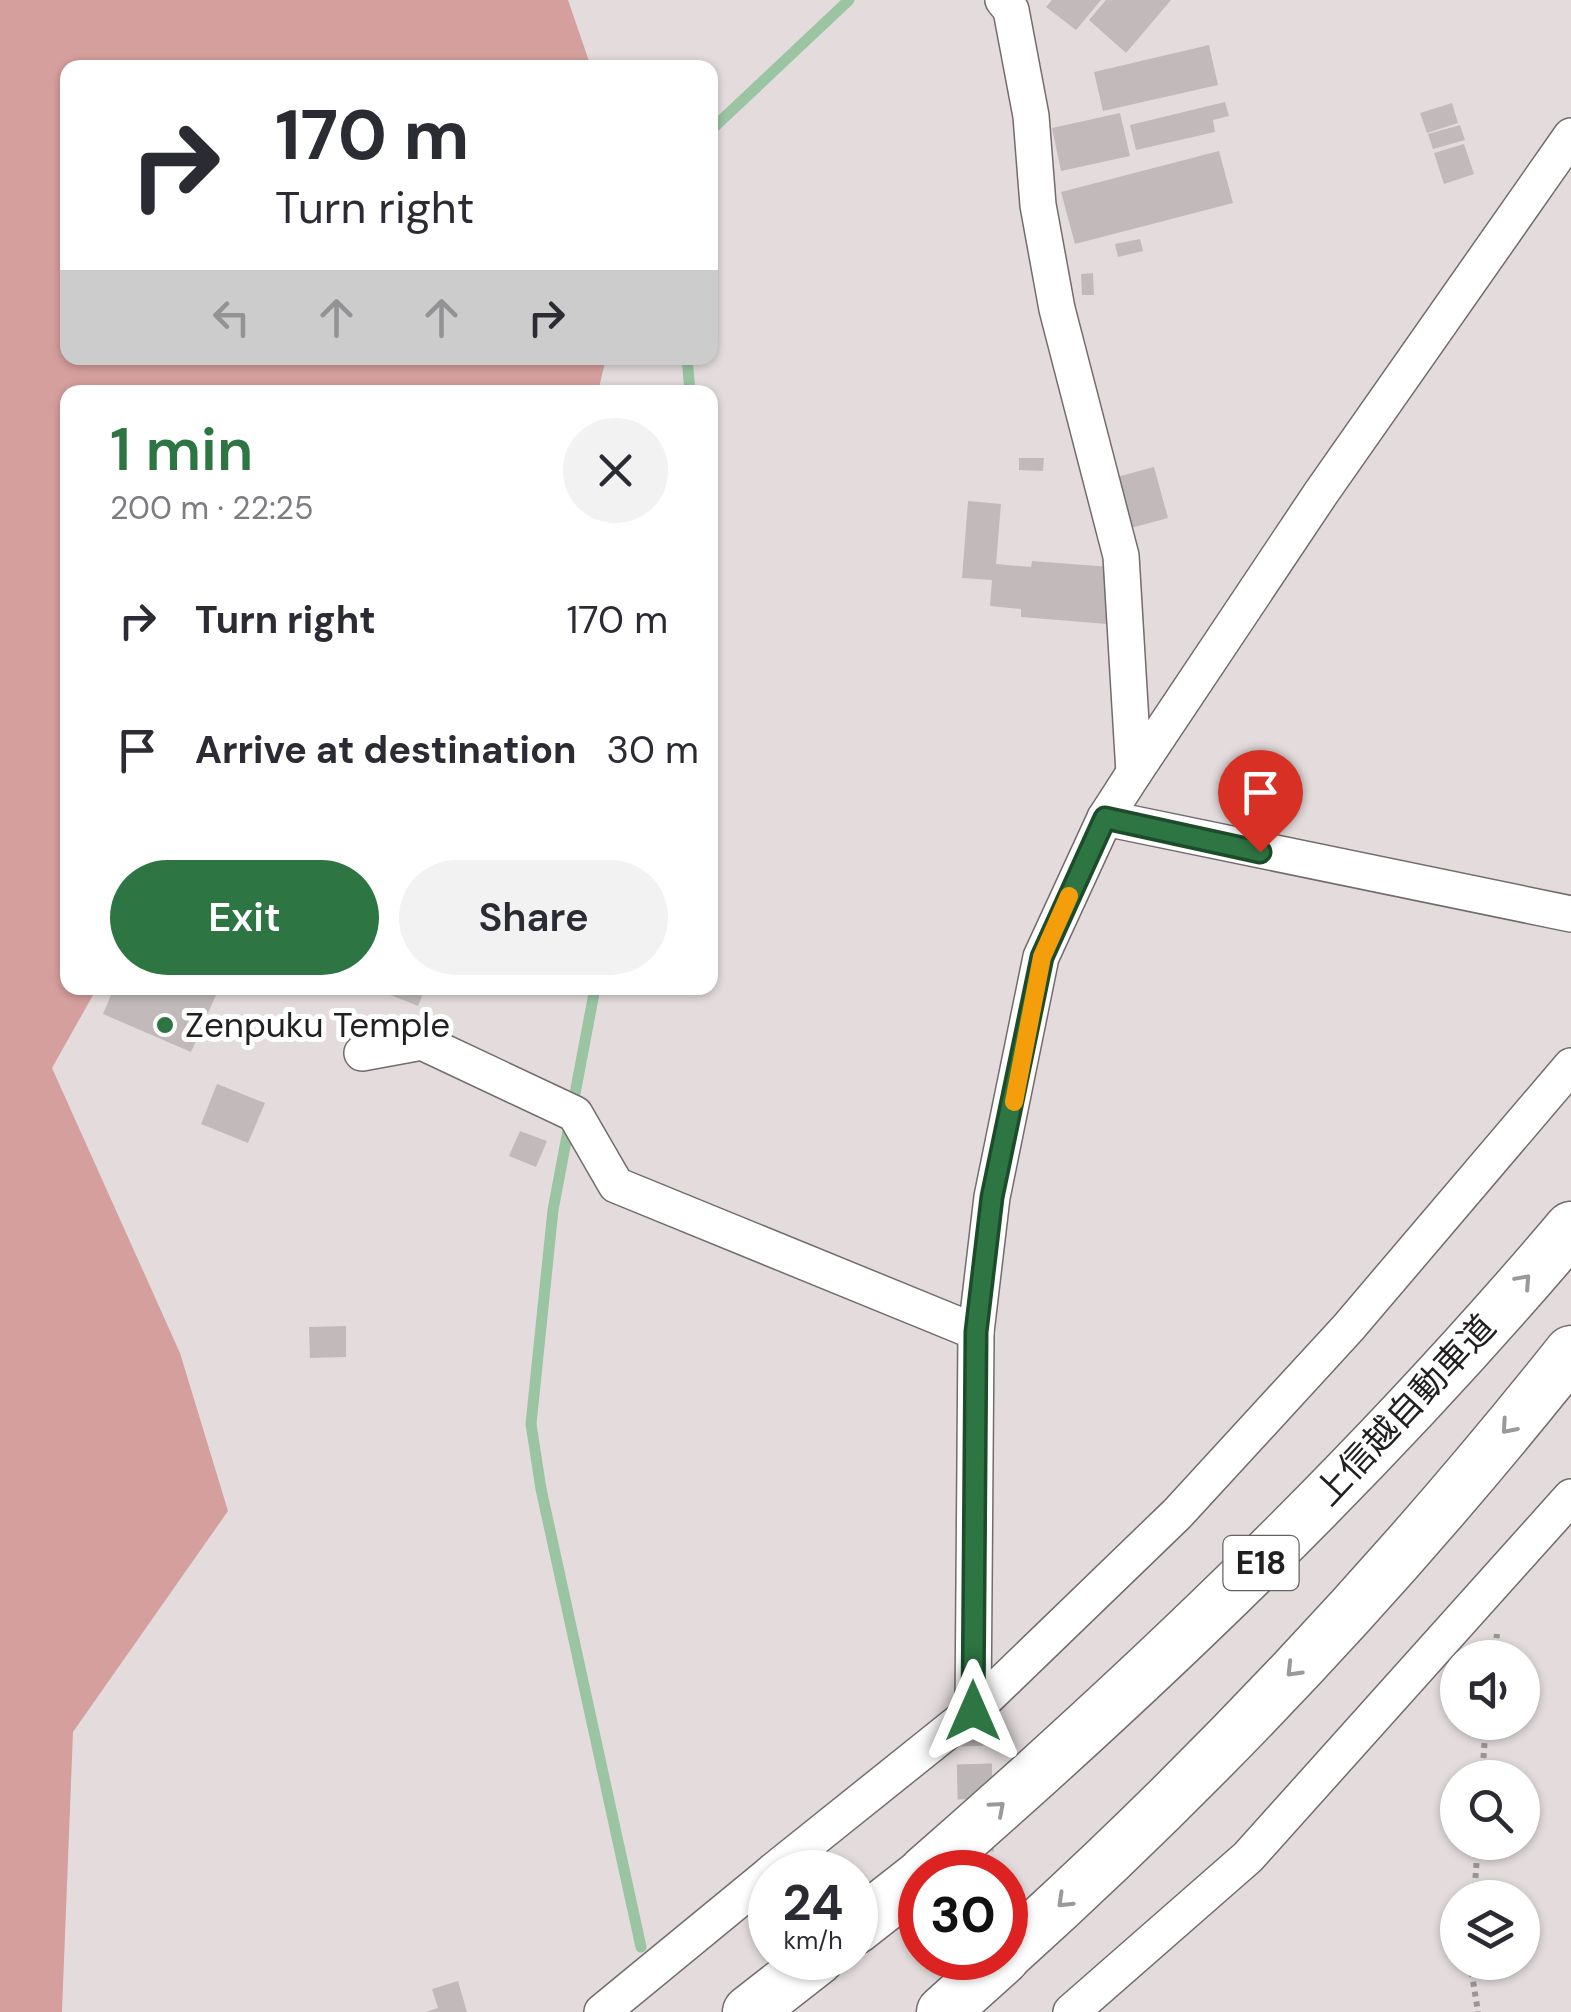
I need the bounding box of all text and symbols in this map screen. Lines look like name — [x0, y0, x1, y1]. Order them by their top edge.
text: 170 m — [275, 90, 469, 181]
icon: right — [110, 100, 240, 230]
text: Turn right — [275, 178, 474, 237]
icon: left — [204, 290, 259, 345]
icon: ahead — [309, 290, 364, 345]
icon: ahead — [414, 290, 469, 345]
icon: right — [519, 290, 574, 345]
text: 1 min — [110, 410, 253, 489]
button: close — [563, 418, 668, 523]
text: 200 m · 22:25 — [110, 487, 314, 529]
icon: right — [110, 593, 165, 648]
text: Turn right — [195, 595, 376, 645]
text: 170 m — [566, 595, 668, 645]
icon: arrive — [110, 723, 165, 778]
text: Arrive at destination — [195, 725, 577, 775]
text: 30 m — [607, 725, 699, 775]
pin — [1218, 750, 1303, 853]
icon: arrive — [1233, 765, 1288, 820]
button: Exit — [110, 860, 379, 975]
button: Share — [399, 860, 668, 975]
place label: Zenpuku Temple — [185, 1002, 450, 1048]
marker: Zenpuku Temple — [154, 1014, 176, 1036]
one-way arrow — [1512, 1274, 1530, 1293]
street label: 上信越自動車道 — [1305, 1305, 1505, 1515]
one-way arrow — [1502, 1415, 1520, 1434]
road number: E18 — [1224, 1536, 1298, 1590]
map controls — [1440, 1640, 1540, 1980]
button: sound — [1440, 1640, 1540, 1740]
position arrow — [921, 1659, 1025, 1763]
one-way arrow — [1287, 1659, 1305, 1677]
button: search — [1440, 1760, 1540, 1860]
one-way arrow — [986, 1802, 1005, 1820]
speed limit sign: 30 — [898, 1850, 1028, 1980]
text: 24 — [783, 1870, 844, 1936]
button: layers — [1440, 1880, 1540, 1980]
one-way arrow — [1057, 1889, 1075, 1907]
text: km/h — [783, 1924, 843, 1957]

